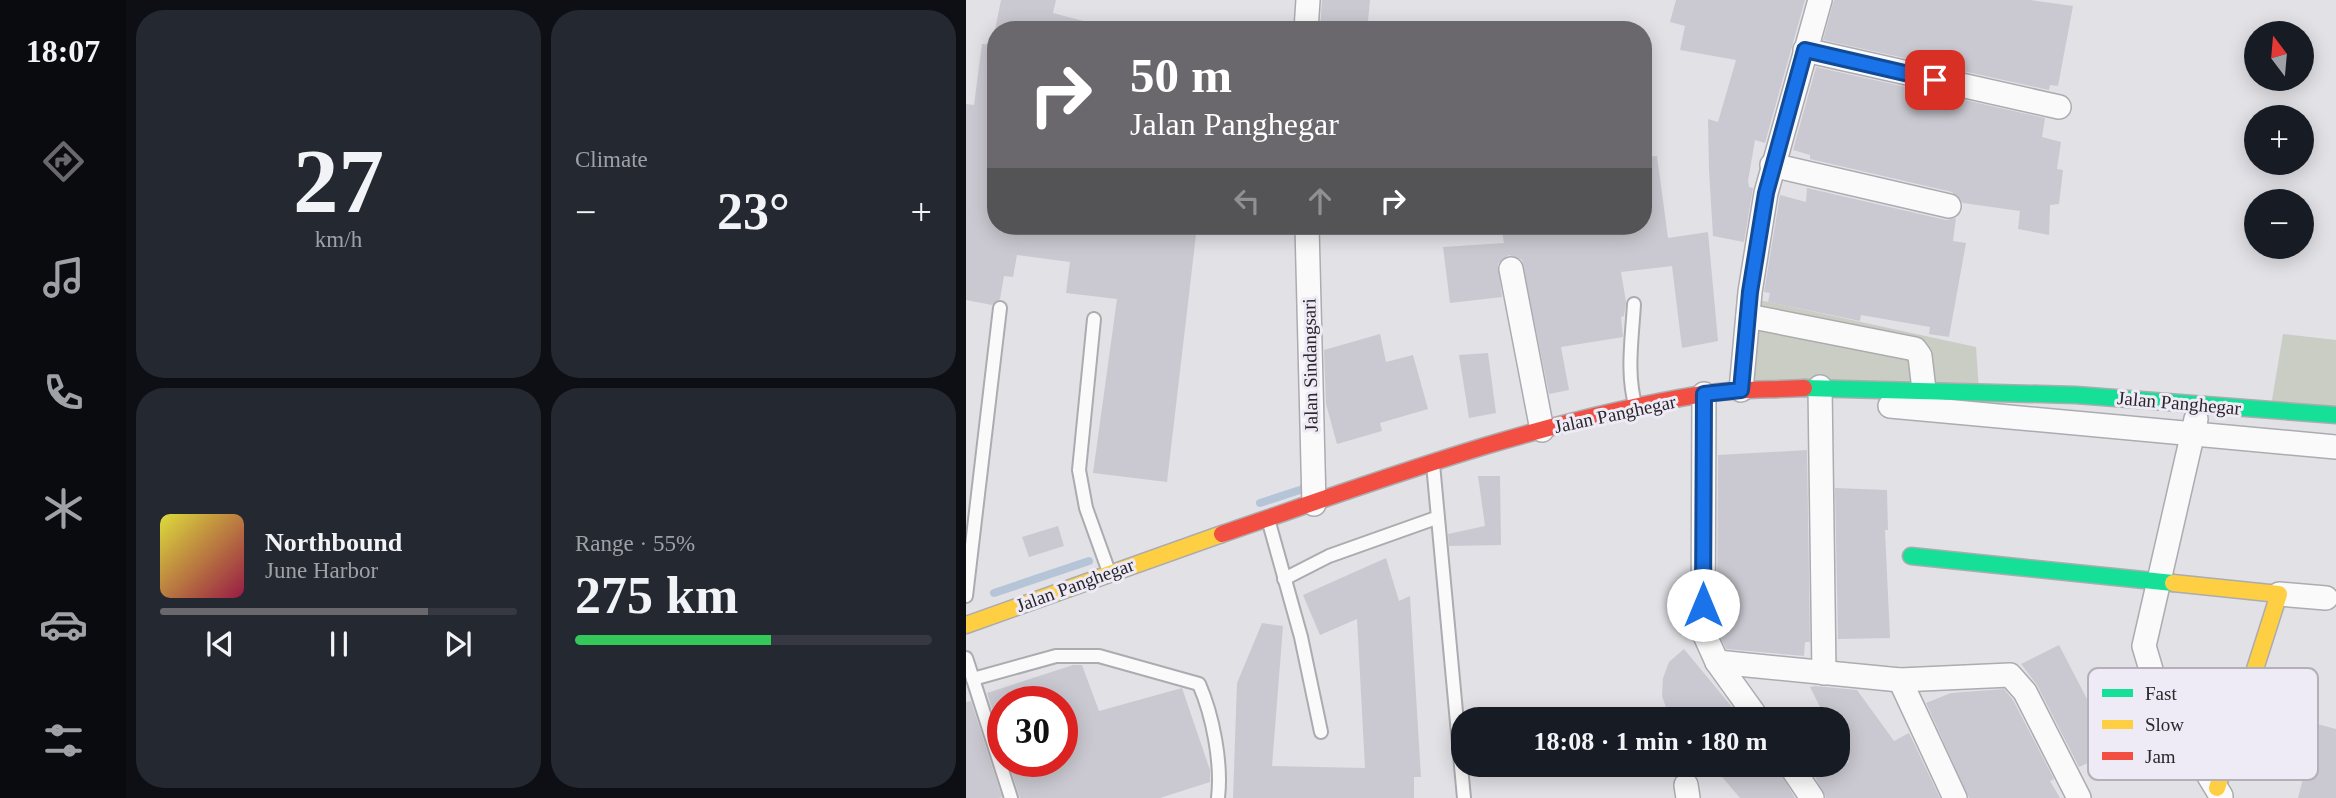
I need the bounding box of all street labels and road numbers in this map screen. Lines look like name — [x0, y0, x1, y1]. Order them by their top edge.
street label: Jalan Sindangsari — [1298, 298, 1322, 432]
street label: Jalan Panghegar — [2116, 387, 2242, 419]
street label: Jalan Panghegar — [1552, 391, 1678, 437]
street label: Jalan Panghegar — [1013, 554, 1137, 616]

